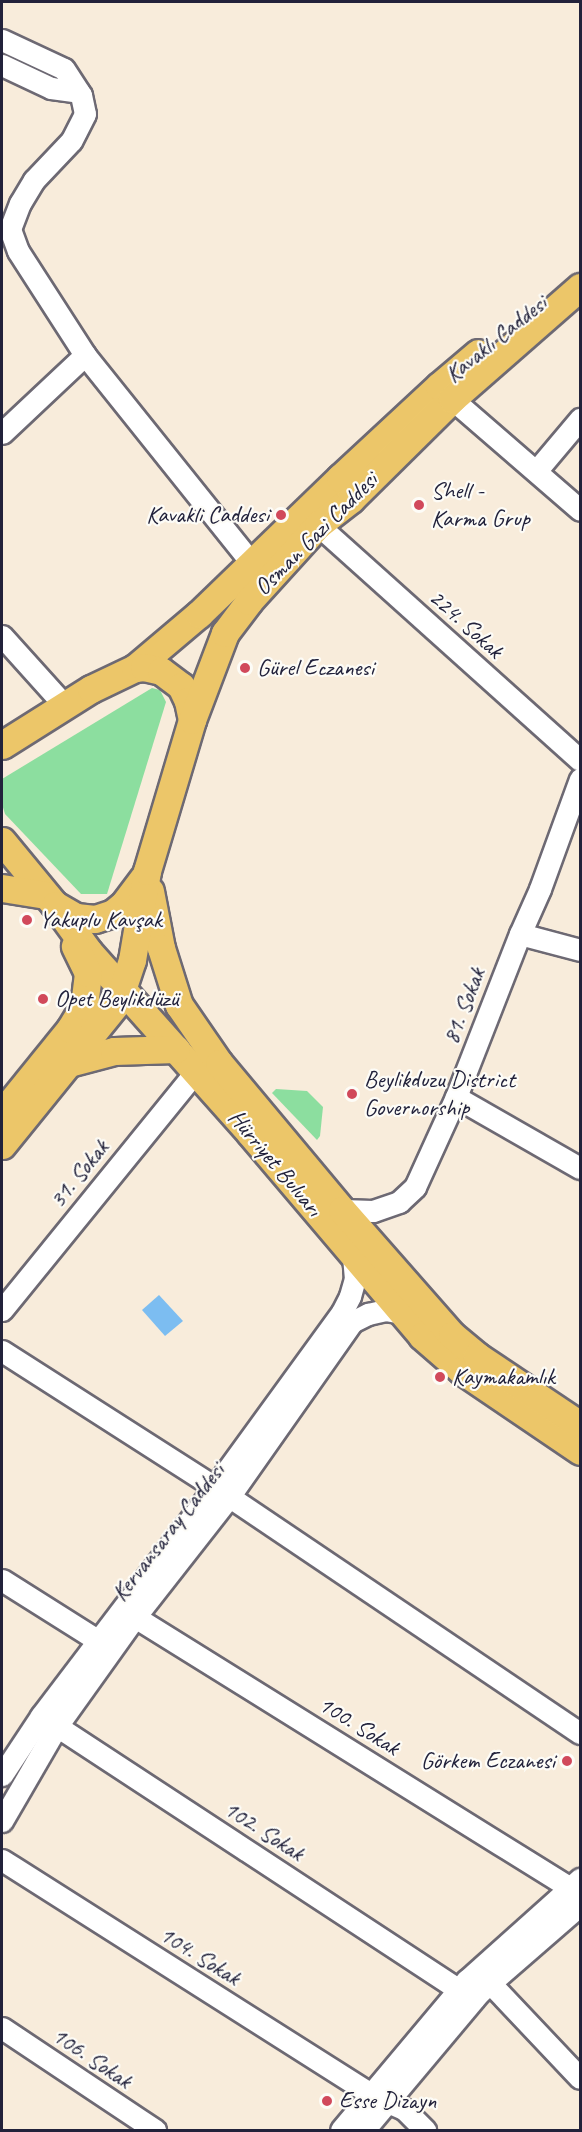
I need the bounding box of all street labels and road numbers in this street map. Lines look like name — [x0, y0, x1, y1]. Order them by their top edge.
street label: Kavaklı Caddesi — [439, 289, 553, 389]
street label: Osman Gazi Caddesi — [248, 466, 384, 602]
street label: 224. Sokak — [423, 583, 509, 665]
street label: 81. Sokak — [436, 964, 492, 1048]
street label: Hürriyet Bulvarı — [222, 1104, 328, 1222]
street label: 31. Sokak — [43, 1134, 115, 1214]
street label: Kervansaray Caddesi — [105, 1457, 231, 1607]
street label: 100. Sokak — [313, 1690, 405, 1762]
street label: 102. Sokak — [218, 1794, 310, 1868]
street label: 104. Sokak — [154, 1920, 246, 1992]
street label: 106. Sokak — [47, 2021, 137, 2095]

